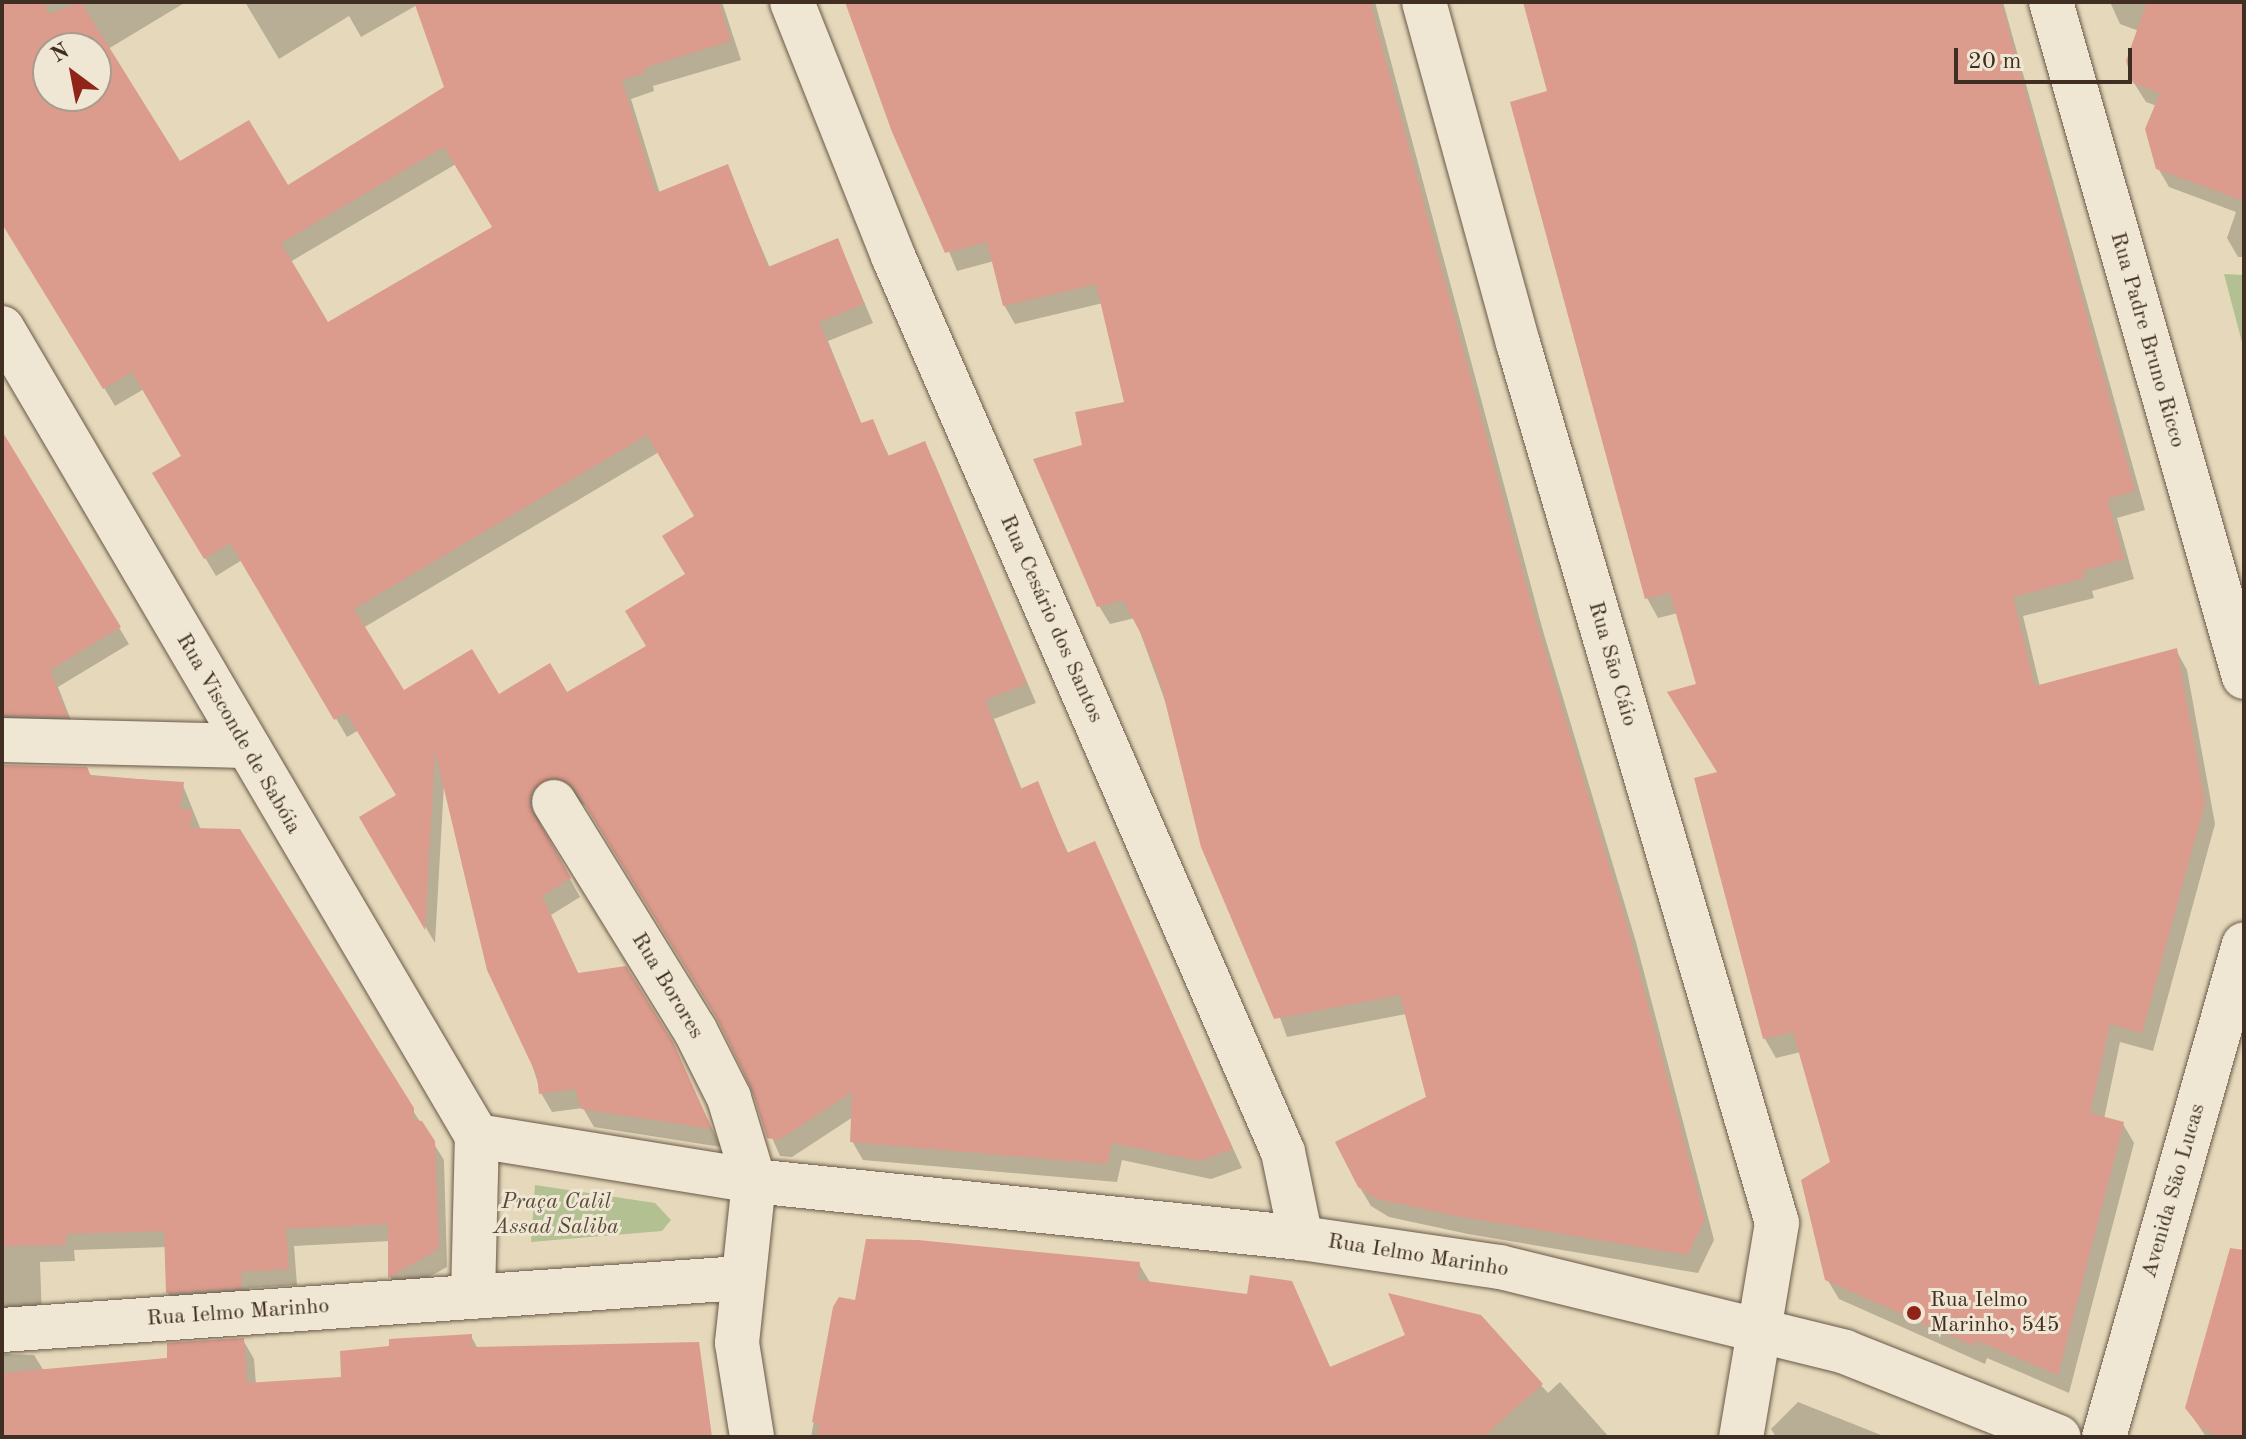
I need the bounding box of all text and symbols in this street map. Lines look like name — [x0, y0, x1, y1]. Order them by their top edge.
north arrow — [32, 32, 112, 112]
scale bar — [1958, 32, 2136, 82]
text: N — [47, 40, 73, 67]
text: 20 m — [1968, 50, 2022, 74]
street label: Rua Padre Bruno Ricco — [2104, 229, 2190, 451]
street label: Rua Cesário dos Santos — [993, 511, 1109, 727]
street label: Rua São Cáio — [1582, 599, 1642, 729]
street label: Rua Visconde de Sabóia — [170, 629, 306, 839]
street label: Rua Borores — [625, 928, 709, 1044]
street label: Avenida São Lucas — [2136, 1101, 2212, 1281]
park label: Praça Calil Assad Saliba — [493, 1189, 619, 1240]
street label: Rua Ielmo Marinho — [1326, 1229, 1510, 1283]
place label: Rua Ielmo Marinho, 545 — [1930, 1287, 2060, 1338]
street label: Rua Ielmo Marinho — [146, 1293, 330, 1333]
marker: Rua Ielmo Marinho, 545 — [1905, 1304, 1923, 1322]

